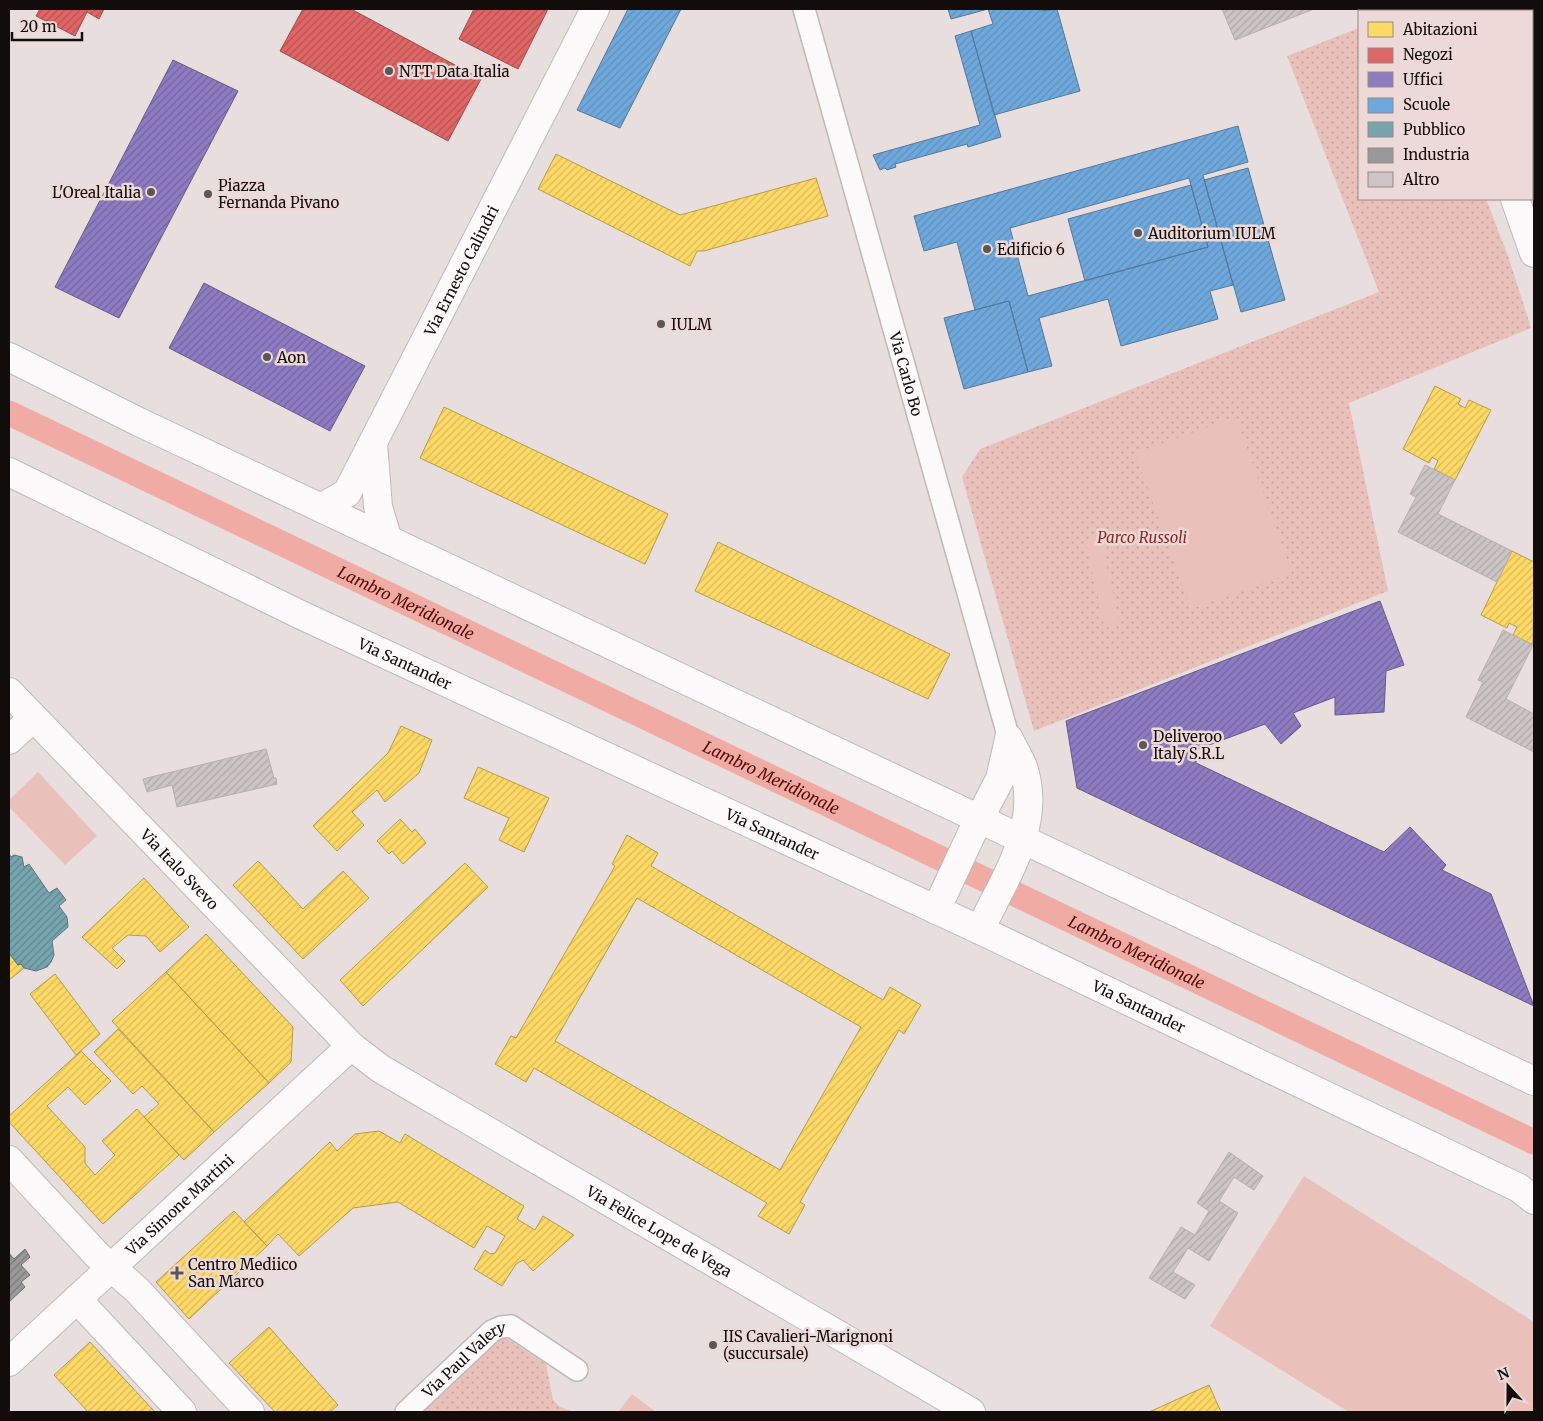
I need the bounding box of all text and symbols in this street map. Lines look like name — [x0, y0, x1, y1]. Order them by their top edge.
scale bar — [12, 10, 82, 42]
legend — [1358, 10, 1533, 200]
text: 20 m — [20, 17, 57, 36]
text: Abitazioni — [1402, 20, 1478, 39]
text: Negozi — [1403, 45, 1453, 64]
place label: NTT Data Italia — [399, 62, 510, 81]
marker: NTT Data Italia — [383, 65, 395, 77]
text: Uffici — [1403, 70, 1443, 89]
text: Scuole — [1403, 95, 1450, 114]
text: Pubblico — [1403, 120, 1466, 139]
text: Industria — [1403, 145, 1470, 164]
text: Altro — [1402, 170, 1439, 189]
place label: Piazza Fernanda Pivano — [218, 176, 340, 212]
place label: L'Oreal Italia — [52, 183, 141, 202]
marker: L'Oreal Italia — [145, 186, 157, 198]
marker: Piazza Fernanda Pivano — [202, 188, 214, 200]
street label: Via Ernesto Calindri — [419, 202, 502, 340]
place label: Auditorium IULM — [1147, 224, 1276, 243]
marker: Auditorium IULM — [1132, 227, 1144, 239]
place label: Edificio 6 — [997, 240, 1065, 259]
marker: Edificio 6 — [981, 243, 993, 255]
place label: IULM — [671, 315, 712, 334]
marker: IULM — [655, 318, 667, 330]
street label: Via Carlo Bo — [885, 329, 927, 418]
place label: Aon — [276, 348, 306, 367]
marker: Aon — [261, 351, 273, 363]
park label: Parco Russoli — [1097, 528, 1187, 547]
water label: Lambro Meridionale — [334, 562, 478, 644]
street label: Via Santander — [354, 633, 455, 693]
place label: Deliveroo Italy S.R.L — [1153, 727, 1225, 763]
water label: Lambro Meridionale — [700, 736, 843, 819]
marker: Deliveroo Italy S.R.L — [1137, 739, 1149, 751]
street label: Via Santander — [722, 803, 823, 864]
street label: Via Italo Svevo — [136, 824, 223, 913]
water label: Lambro Meridionale — [1065, 911, 1208, 993]
street label: Via Santander — [1089, 975, 1189, 1037]
street label: Via Simone Martini — [121, 1150, 237, 1260]
street label: Via Felice Lope de Vega — [582, 1181, 736, 1281]
place label: Centro Mediico San Marco — [188, 1255, 298, 1291]
marker: Centro Mediico San Marco — [170, 1266, 184, 1280]
street label: Via Paul Valery — [417, 1317, 507, 1402]
place label: IIS Cavalieri-Marignoni (succursale) — [723, 1327, 893, 1363]
marker: IIS Cavalieri-Marignoni (succursale) — [707, 1339, 719, 1351]
north arrow — [1483, 1361, 1533, 1411]
text: N — [1495, 1363, 1512, 1384]

